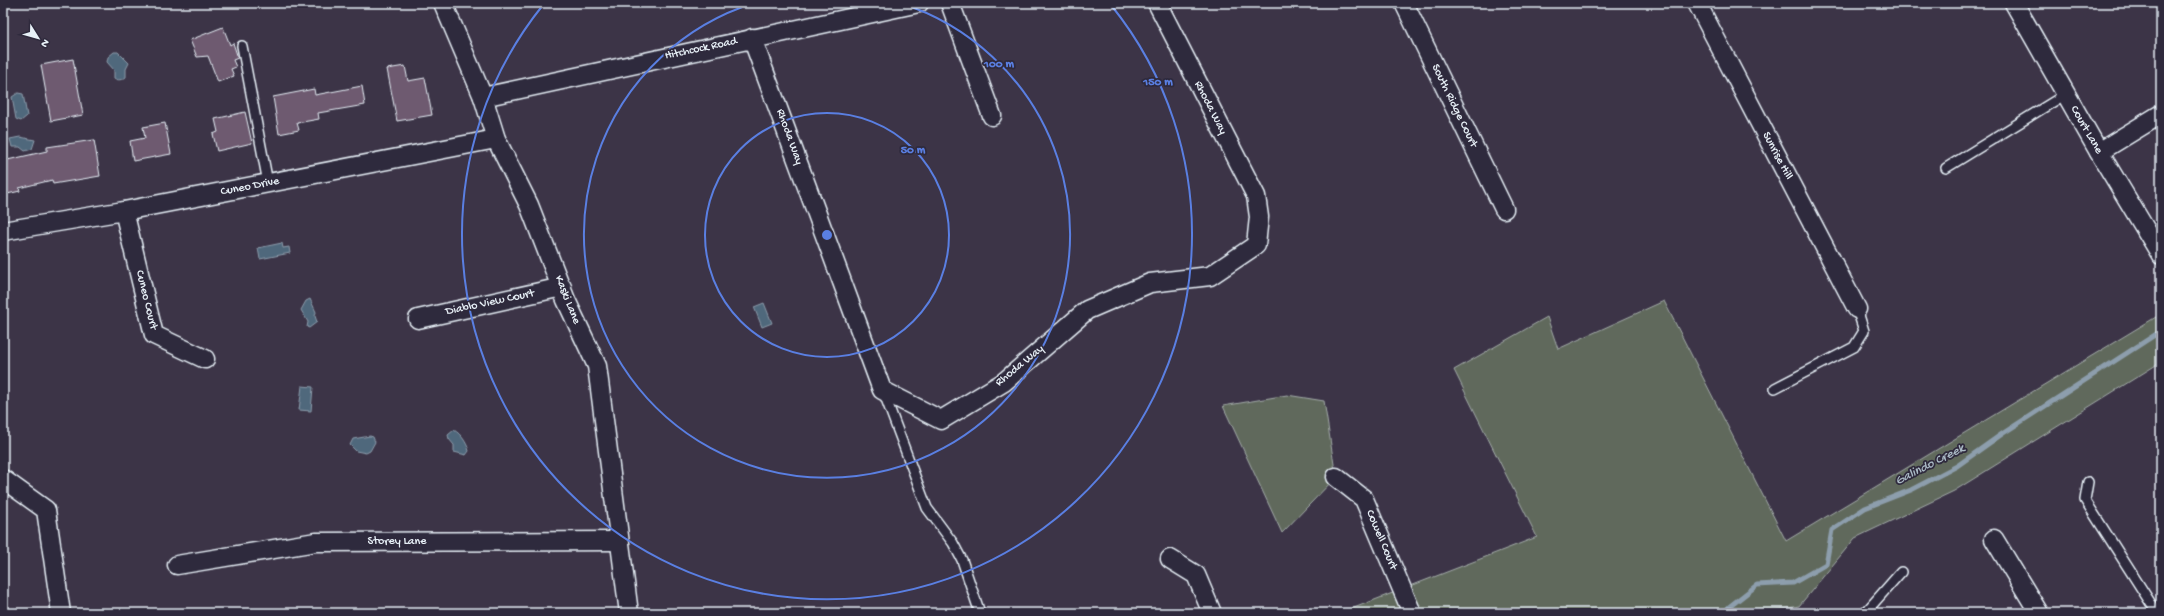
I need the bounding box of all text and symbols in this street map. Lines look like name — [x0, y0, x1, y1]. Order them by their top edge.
north arrow — [18, 18, 58, 58]
street label: Hitchcock Road — [664, 34, 739, 64]
text: N — [37, 36, 51, 49]
text: 100 m — [983, 58, 1014, 72]
street label: South Ridge Court — [1428, 62, 1481, 151]
text: 150 m — [1142, 76, 1173, 90]
street label: Rhoda Way — [1191, 79, 1230, 137]
street label: Court Lane — [2067, 103, 2106, 157]
street label: Rhoda Way — [772, 107, 806, 167]
street label: Sunrise Hill — [1759, 130, 1796, 183]
text: 50 m — [901, 144, 926, 158]
street label: Cuneo Drive — [220, 174, 281, 200]
centre of rings — [820, 228, 834, 242]
street label: Cuneo Court — [132, 269, 160, 332]
street label: Kaski Lane — [551, 274, 583, 327]
street label: Diablo View Court — [443, 287, 537, 319]
street label: Rhoda Way — [993, 342, 1047, 390]
water label: Galindo Creek — [1893, 441, 1968, 489]
street label: Cowell Court — [1362, 508, 1400, 573]
street label: Storey Lane — [368, 535, 427, 549]

